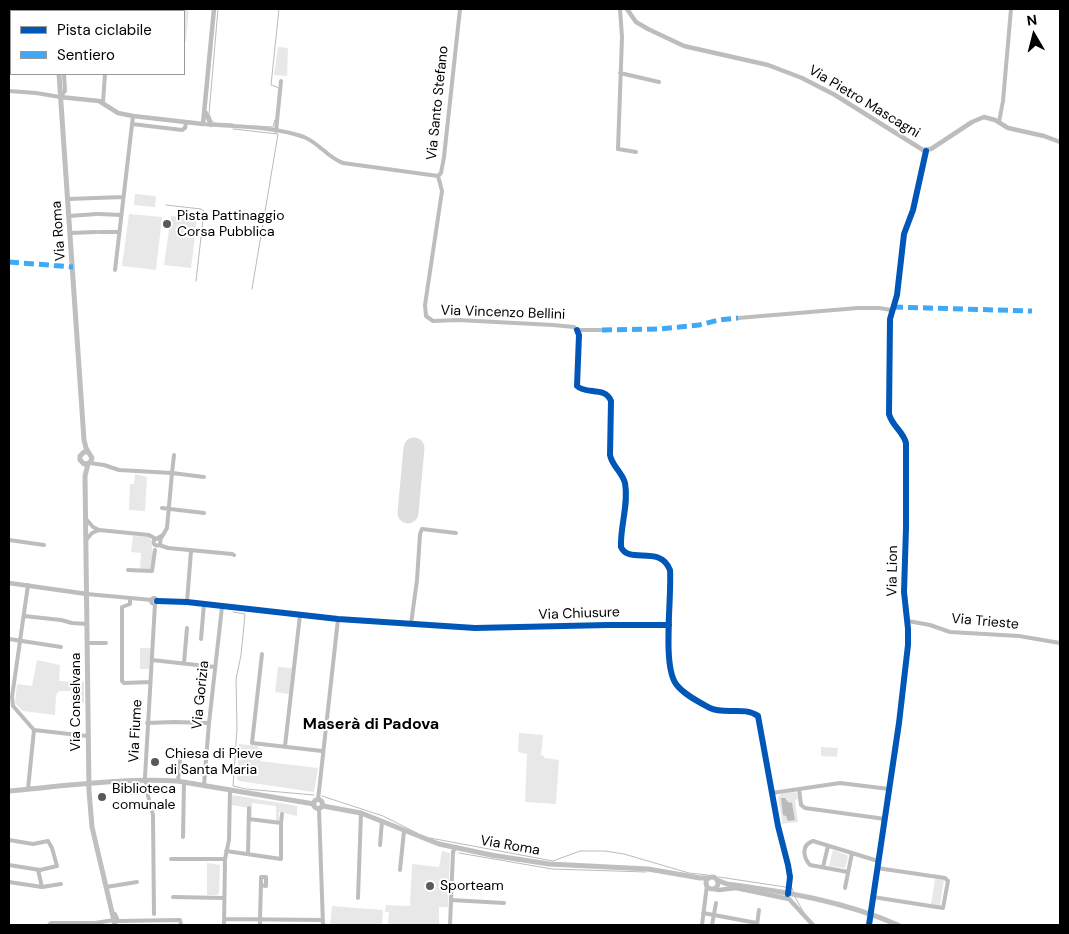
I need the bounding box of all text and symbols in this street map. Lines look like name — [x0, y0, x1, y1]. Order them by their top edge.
legend — [10, 10, 185, 75]
north arrow — [1009, 10, 1059, 60]
text: N — [1026, 11, 1038, 30]
text: Pista ciclabile — [57, 20, 152, 40]
text: Sentiero — [57, 45, 115, 65]
street label: Via Santo Stefano — [424, 45, 452, 161]
street label: Via Pietro Mascagni — [805, 62, 923, 142]
street label: Via Roma — [49, 200, 69, 262]
place label: Pista Pattinaggio Corsa Pubblica — [177, 208, 285, 240]
marker: Pista Pattinaggio Corsa Pubblica — [161, 218, 173, 230]
street label: Via Vincenzo Bellini — [440, 302, 566, 324]
street label: Via Lion — [884, 545, 902, 597]
street label: Via Chiusure — [538, 604, 620, 624]
street label: Via Trieste — [951, 611, 1019, 633]
street label: Via Conselvana — [68, 653, 84, 751]
street label: Via Gorizia — [189, 660, 213, 730]
street label: Via Fiume — [126, 699, 146, 763]
district label: Maserà di Padova — [303, 715, 439, 735]
place label: Chiesa di Pieve di Santa Maria — [165, 746, 263, 779]
marker: Chiesa di Pieve di Santa Maria — [149, 756, 161, 768]
place label: Biblioteca comunale — [112, 781, 176, 814]
marker: Biblioteca comunale — [96, 791, 108, 803]
street label: Via Roma — [479, 832, 541, 860]
place label: Sporteam — [440, 878, 504, 894]
marker: Sporteam — [424, 880, 436, 892]

